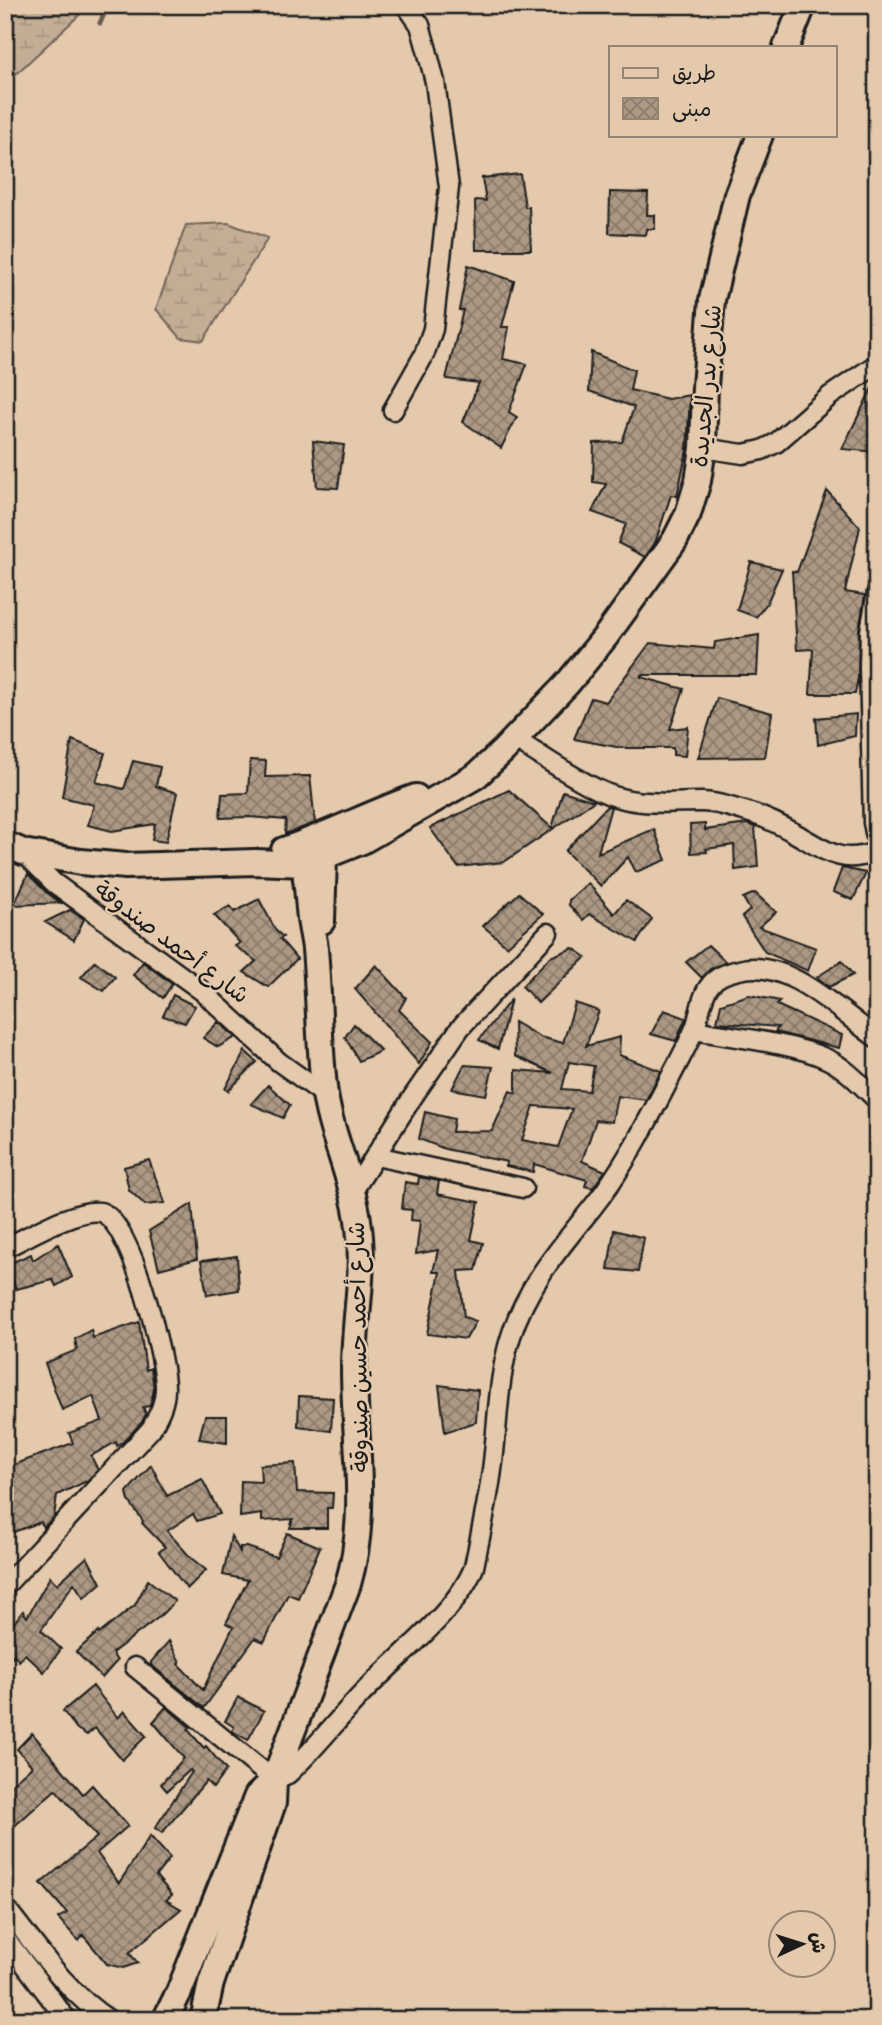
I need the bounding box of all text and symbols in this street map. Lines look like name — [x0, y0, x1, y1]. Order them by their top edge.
legend — [609, 46, 836, 136]
text: طريق — [672, 60, 716, 87]
text: مبنى — [672, 96, 711, 123]
street label: شارع بدر الجديدة — [685, 303, 730, 469]
street label: شارع أحمد صندوقة — [87, 874, 255, 1012]
street label: شارع أحمد حسين صندوقة — [341, 1221, 377, 1473]
north arrow — [766, 1910, 836, 1980]
text: ش — [805, 1932, 831, 1954]

